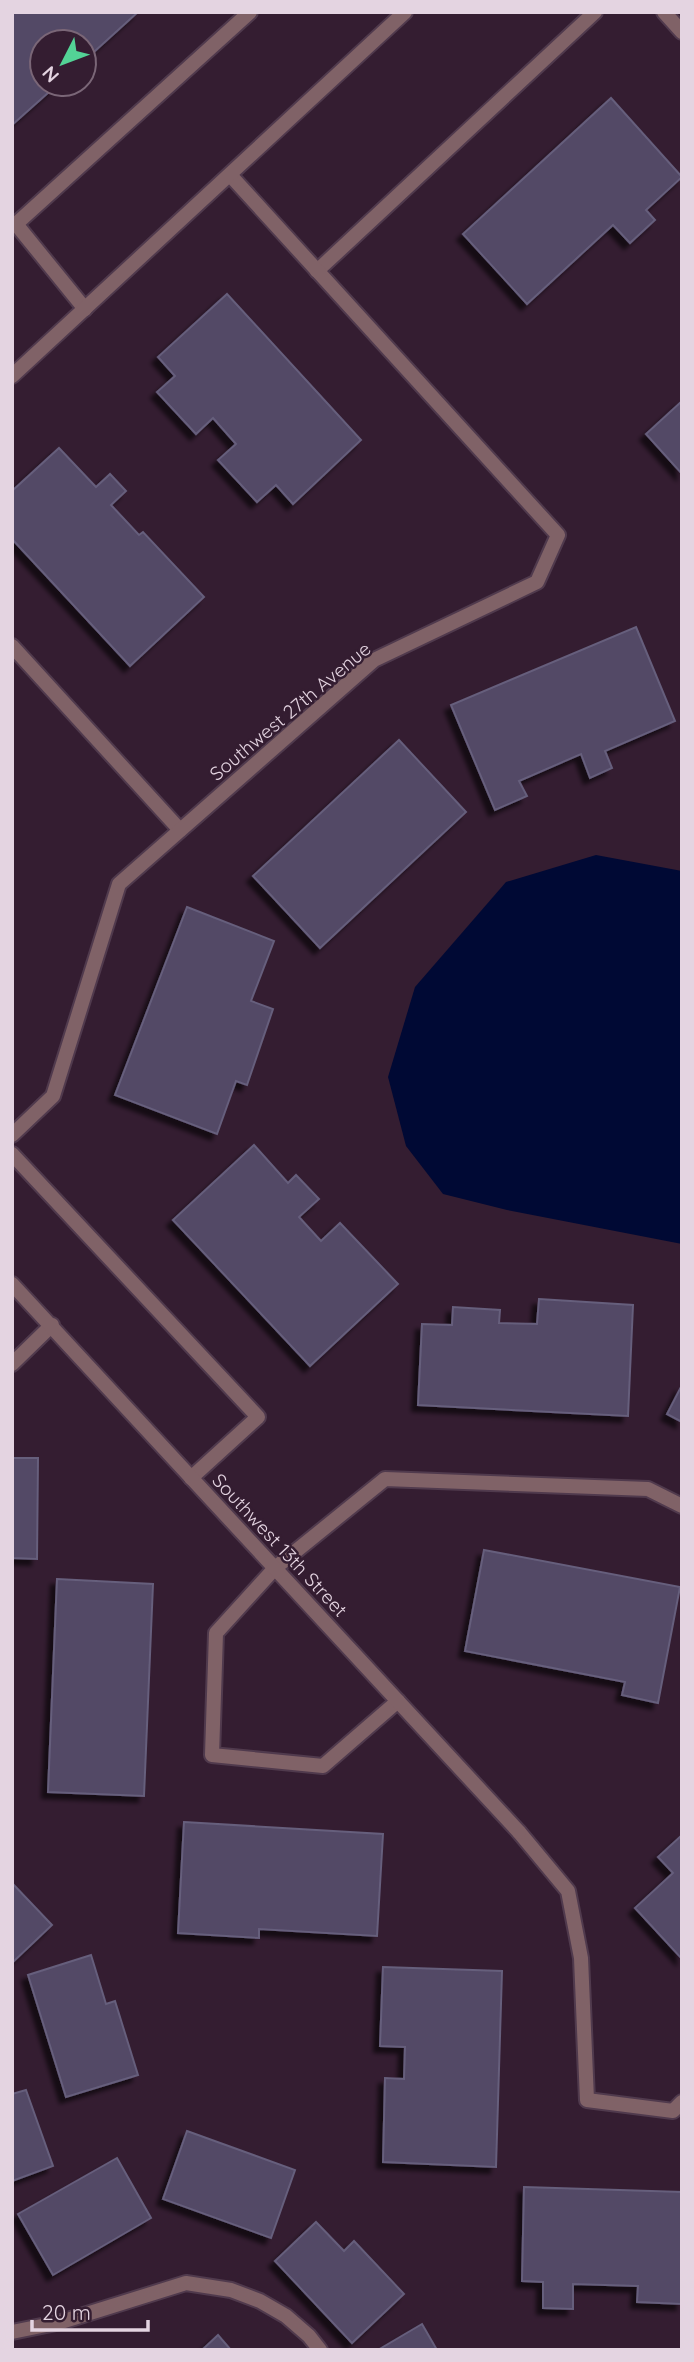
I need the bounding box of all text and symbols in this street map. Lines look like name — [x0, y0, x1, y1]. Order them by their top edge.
north arrow — [28, 28, 98, 98]
text: N — [37, 61, 64, 88]
street label: Southwest 27th Avenue — [205, 637, 375, 785]
street label: Southwest 13th Street — [207, 1468, 353, 1622]
scale bar — [32, 2288, 147, 2332]
text: 20 m — [42, 2299, 91, 2325]

